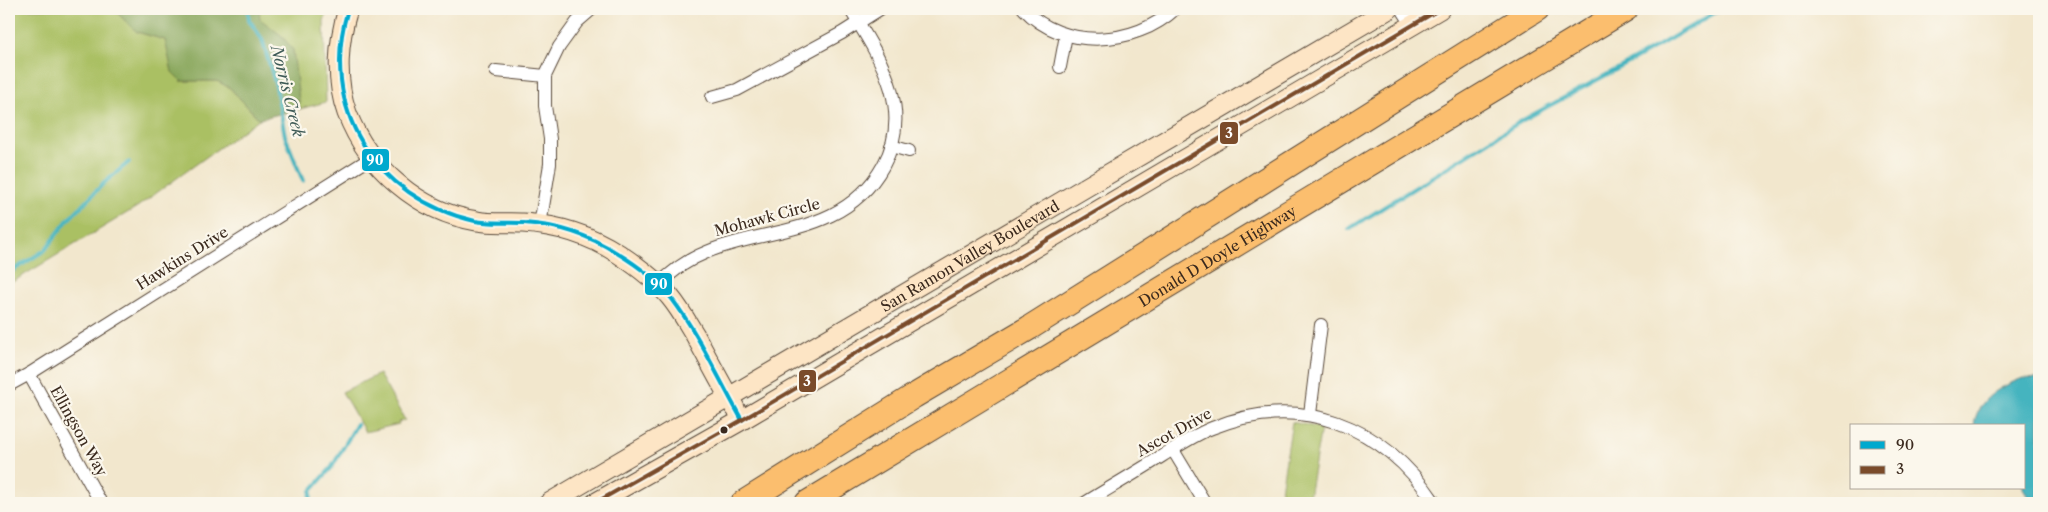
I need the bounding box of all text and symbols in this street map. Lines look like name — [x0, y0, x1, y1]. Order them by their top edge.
water label: Norris Creek — [266, 41, 309, 140]
line badge: 3 — [1219, 121, 1239, 145]
text: 3 — [1225, 124, 1233, 142]
line badge: 90 — [361, 148, 390, 172]
text: 90 — [366, 151, 384, 169]
street label: Mohawk Circle — [712, 194, 822, 240]
street label: San Ramon Valley Boulevard — [877, 196, 1062, 315]
street label: Donald D Doyle Highway — [1135, 200, 1300, 310]
street label: Hawkins Drive — [133, 222, 231, 294]
line badge: 90 — [644, 272, 673, 296]
text: 90 — [650, 275, 668, 293]
line badge: 3 — [798, 369, 817, 393]
text: 3 — [803, 372, 811, 390]
street label: Ellingson Way — [46, 382, 112, 480]
street label: Ascot Drive — [1132, 404, 1215, 461]
legend — [1850, 424, 2026, 490]
unlabelled marker — [719, 425, 729, 435]
text: 90 — [1896, 435, 1914, 454]
text: 3 — [1896, 459, 1904, 478]

